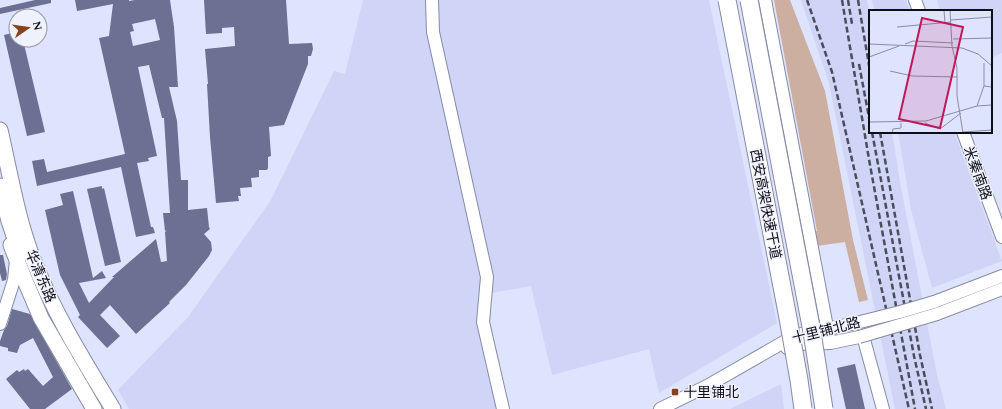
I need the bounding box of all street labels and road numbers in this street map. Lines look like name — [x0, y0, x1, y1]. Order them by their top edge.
street label: 米秦南路 — [958, 143, 997, 203]
street label: 西安高架快速干道 — [745, 147, 787, 261]
street label: 华清东路 — [20, 246, 61, 306]
street label: 十里铺北路 — [790, 312, 863, 349]

